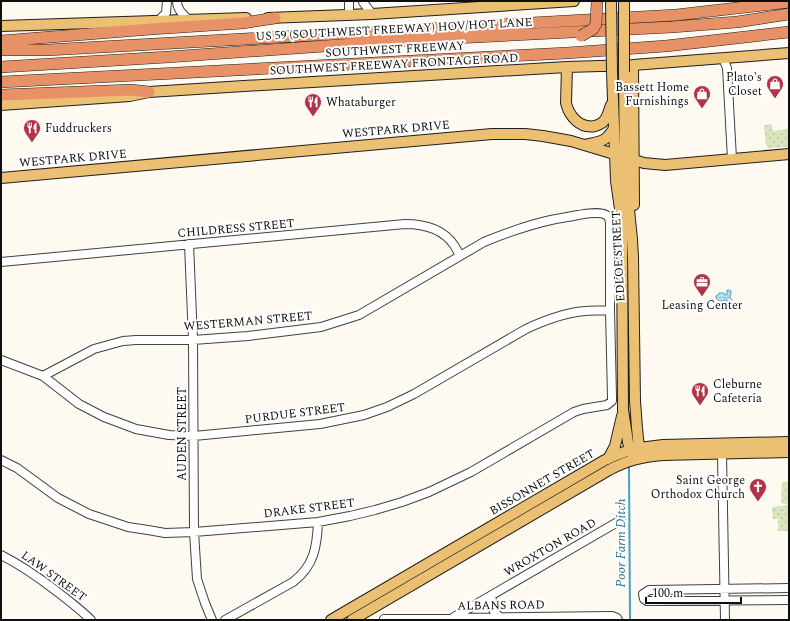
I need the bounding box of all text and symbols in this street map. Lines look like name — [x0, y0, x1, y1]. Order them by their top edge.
street label: US 59 (SOUTHWEST FREEWAY) HOV/HOT LANE — [255, 13, 533, 46]
street label: SOUTHWEST FREEWAY — [325, 36, 466, 63]
street label: SOUTHWEST FREEWAY FRONTAGE ROAD — [269, 48, 519, 81]
place label: Plato's Closet — [726, 68, 762, 101]
shop icon: Plato's Closet — [765, 74, 785, 99]
place label: Bassett Home Furnishings — [615, 78, 689, 111]
shop icon: Bassett Home Furnishings — [692, 84, 712, 109]
restaurant icon: Whataburger — [303, 92, 323, 117]
place label: Whataburger — [326, 93, 396, 112]
street label: WESTPARK DRIVE — [341, 115, 451, 144]
restaurant icon: Fuddruckers — [22, 118, 42, 143]
place label: Fuddruckers — [45, 119, 112, 138]
street label: WESTPARK DRIVE — [18, 144, 128, 173]
street label: EDLOE STREET — [607, 210, 630, 302]
street label: CHILDRESS STREET — [177, 214, 295, 243]
office icon: Leasing Center — [692, 272, 712, 297]
place label: Leasing Center — [661, 296, 743, 315]
street label: WESTERMAN STREET — [183, 306, 313, 337]
place label: Cleburne Cafeteria — [713, 375, 762, 408]
restaurant icon: Cleburne Cafeteria — [690, 381, 710, 406]
street label: AUDEN STREET — [173, 387, 192, 481]
street label: PURDUE STREET — [244, 398, 346, 429]
street label: BISSONNET STREET — [486, 444, 599, 520]
place label: Saint George Orthodox Church — [651, 471, 745, 504]
church icon: Saint George Orthodox Church — [748, 477, 768, 502]
street label: DRAKE STREET — [262, 493, 356, 524]
water label: Poor Farm Ditch — [611, 498, 631, 588]
street label: WROXTON ROAD — [501, 513, 600, 582]
street label: LAW STREET — [17, 546, 90, 607]
scale bar — [646, 579, 741, 605]
text: 100 m — [652, 584, 683, 603]
street label: ALBANS ROAD — [457, 595, 545, 616]

